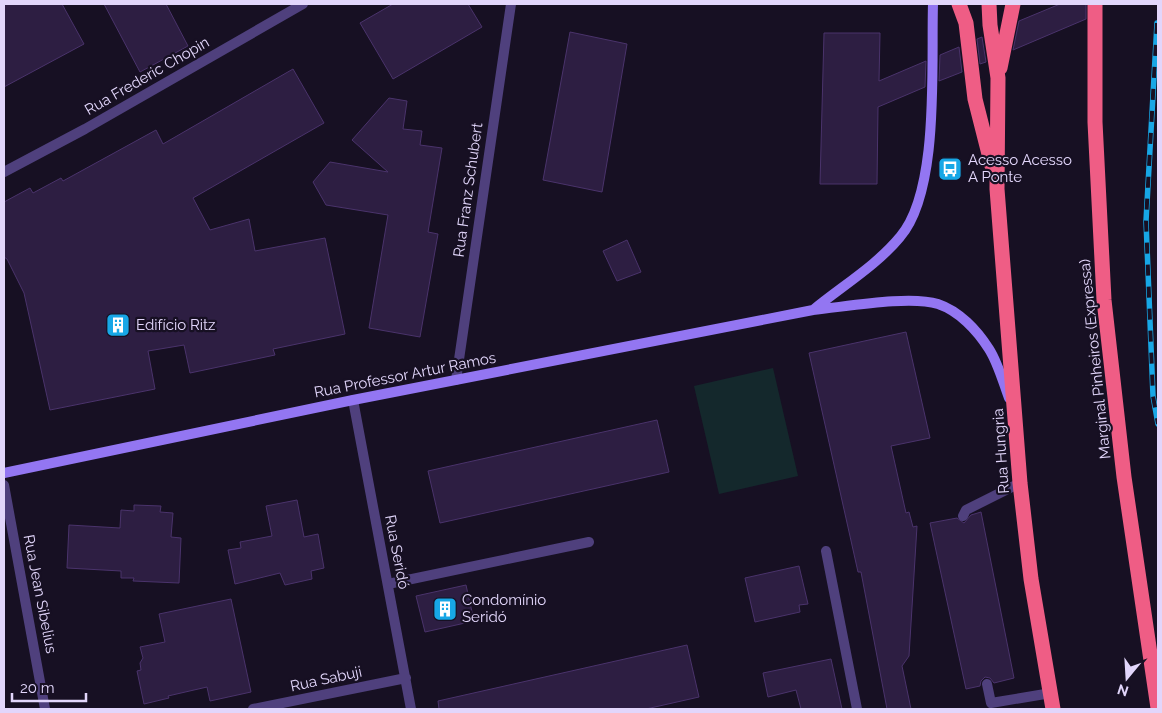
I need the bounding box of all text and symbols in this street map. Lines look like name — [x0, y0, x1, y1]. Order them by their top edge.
street label: Rua Frederic Chopin — [82, 33, 212, 119]
street label: Rua Franz Schubert — [450, 122, 486, 258]
place label: Acesso Acesso A Ponte — [968, 151, 1072, 186]
bus stop icon: Acesso Acesso A Ponte — [937, 156, 963, 182]
street label: Marginal Pinheiros (Expressa) — [1076, 258, 1114, 460]
building icon: Edifício Ritz — [105, 312, 131, 338]
place label: Edifício Ritz — [136, 316, 215, 334]
street label: Rua Professor Artur Ramos — [313, 349, 497, 401]
street label: Rua Hungria — [989, 408, 1013, 494]
street label: Rua Seridó — [381, 513, 413, 591]
street label: Rua Jean Sibelius — [20, 533, 60, 655]
place label: Condomínio Seridó — [462, 591, 546, 626]
building icon: Condomínio Seridó — [432, 596, 458, 622]
north arrow — [1102, 653, 1152, 703]
street label: Rua Sabuji — [289, 663, 363, 695]
scale bar — [12, 670, 86, 702]
text: 20 m — [20, 679, 55, 697]
text: N — [1115, 681, 1131, 700]

